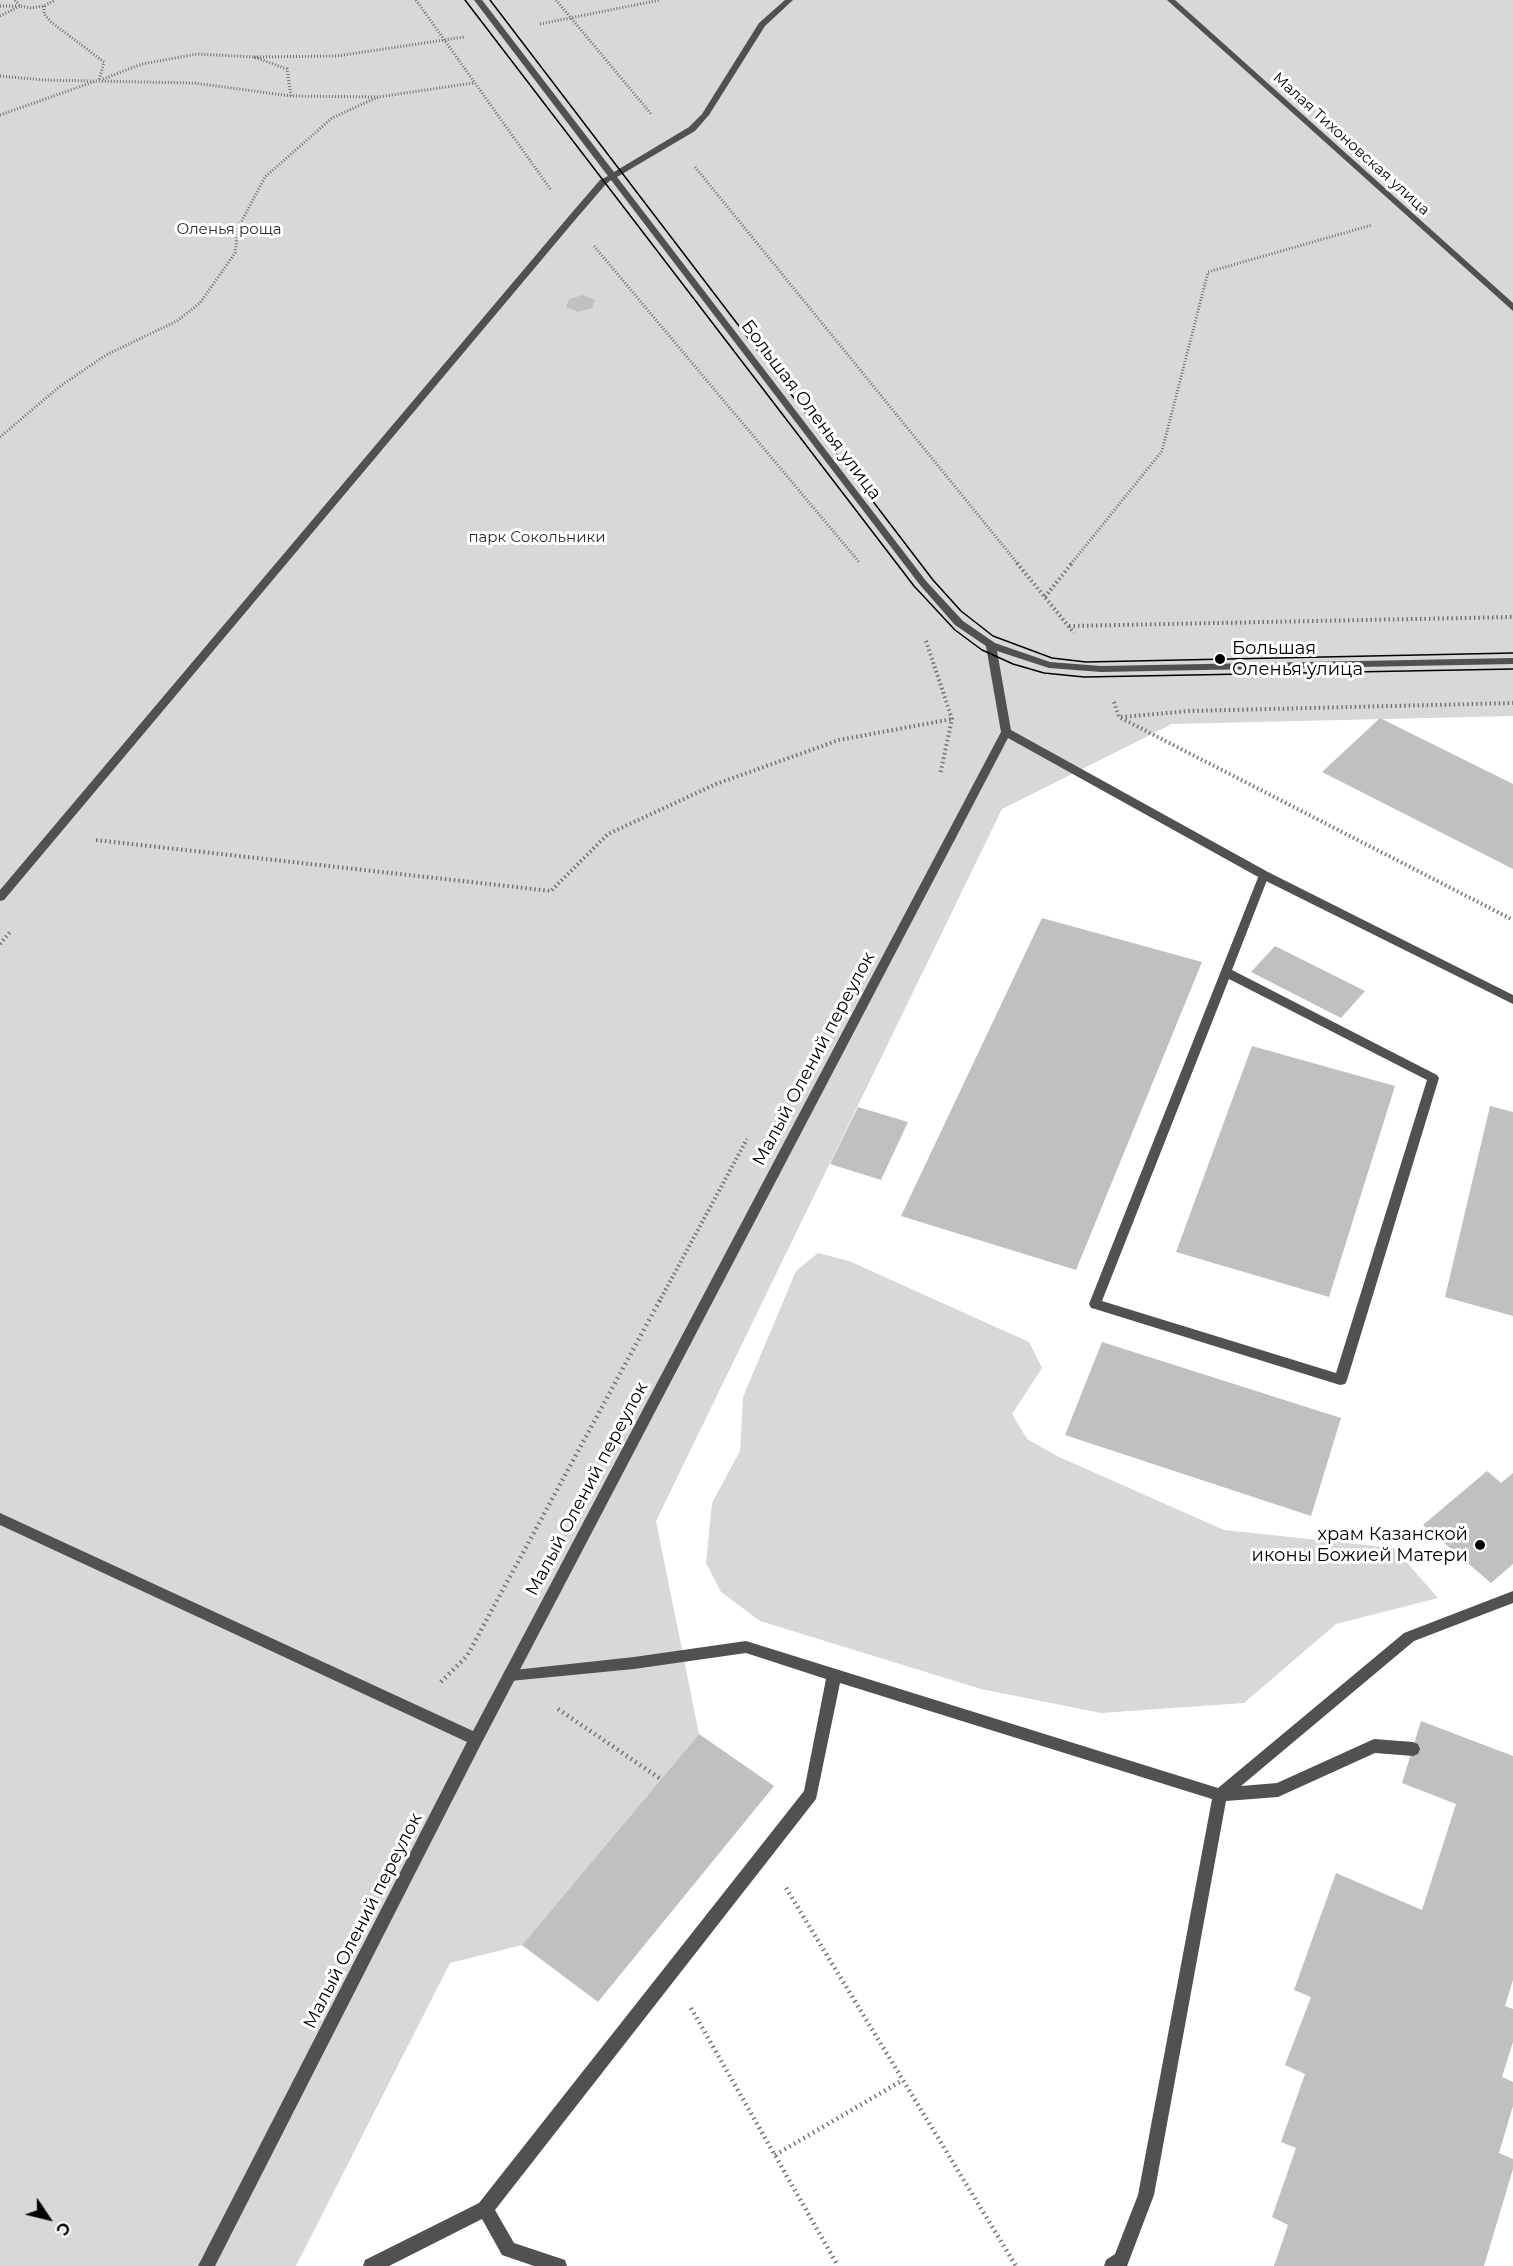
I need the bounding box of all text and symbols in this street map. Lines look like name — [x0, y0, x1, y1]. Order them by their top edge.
street label: Малая Тихоновская улица — [1269, 69, 1433, 219]
park label: Оленья роща — [177, 221, 281, 239]
street label: Большая Оленья улица — [736, 316, 886, 504]
park label: парк Сокольники — [468, 529, 606, 547]
place label: Большая Оленья улица — [1232, 638, 1363, 680]
marker: Большая Оленья улица — [1213, 652, 1227, 666]
street label: Малый Олений переулок — [748, 948, 880, 1170]
street label: Малый Олений переулок — [521, 1378, 653, 1600]
place label: храм Казанской иконы Божией Матери — [1252, 1524, 1468, 1567]
marker: храм Казанской иконы Божией Матери — [1473, 1538, 1487, 1552]
street label: Малый Олений переулок — [299, 1810, 427, 2032]
north arrow — [18, 2188, 78, 2248]
text: С — [52, 2218, 74, 2239]

